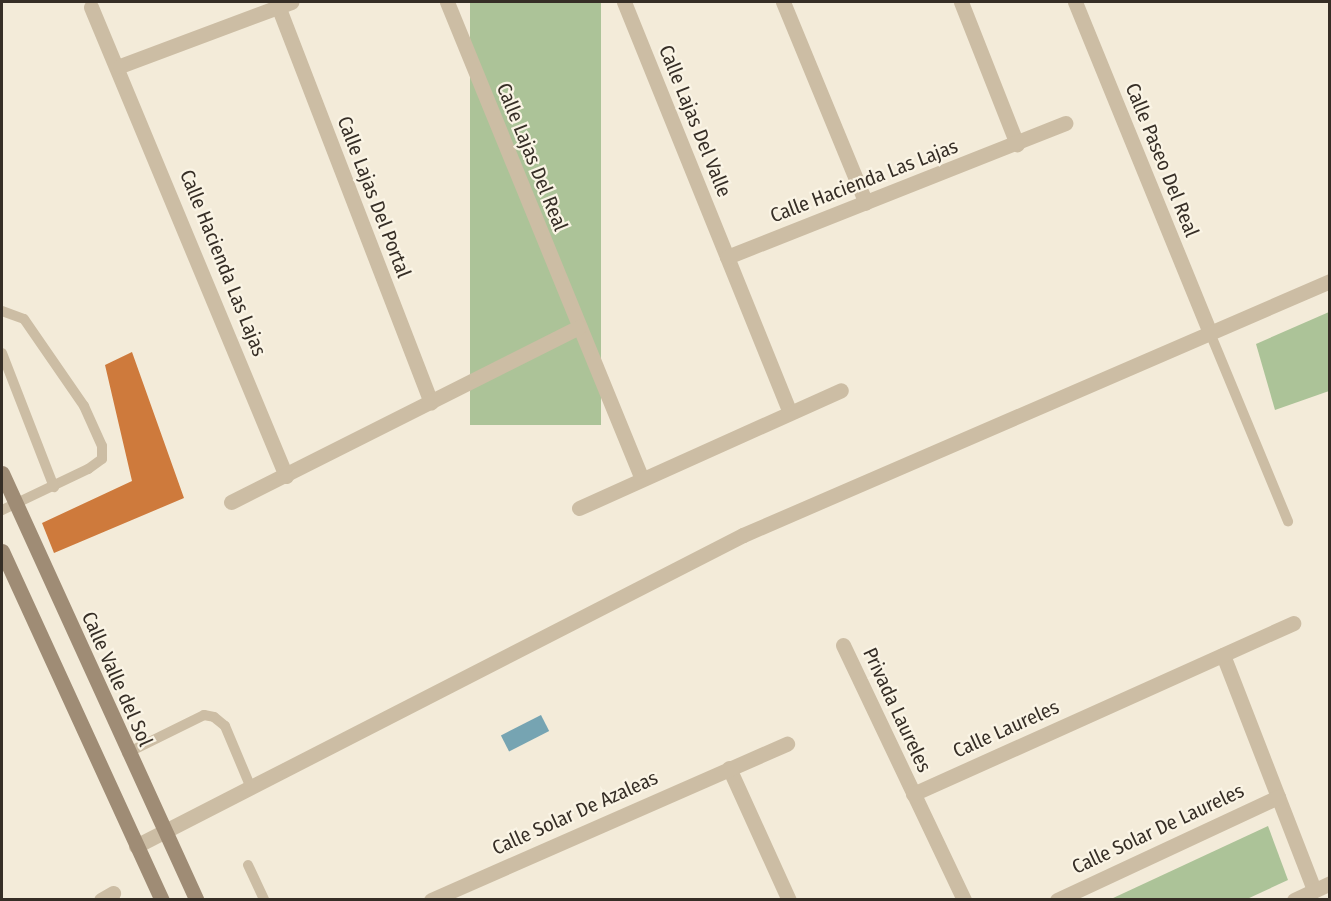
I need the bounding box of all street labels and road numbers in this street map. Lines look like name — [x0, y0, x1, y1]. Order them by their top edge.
street label: Calle Lajas Del Valle — [654, 42, 736, 200]
street label: Calle Lajas Del Real — [491, 79, 573, 235]
street label: Calle Paseo Del Real — [1120, 79, 1204, 241]
street label: Calle Lajas Del Portal — [332, 113, 416, 281]
street label: Calle Hacienda Las Lajas — [767, 134, 961, 228]
street label: Calle Hacienda Las Lajas — [175, 166, 271, 360]
street label: Calle Valle del Sol — [77, 608, 157, 750]
street label: Privada Laureles — [858, 644, 936, 776]
street label: Calle Laureles — [949, 695, 1063, 763]
street label: Calle Solar De Azaleas — [488, 766, 662, 860]
street label: Calle Solar De Laureles — [1068, 779, 1248, 879]

